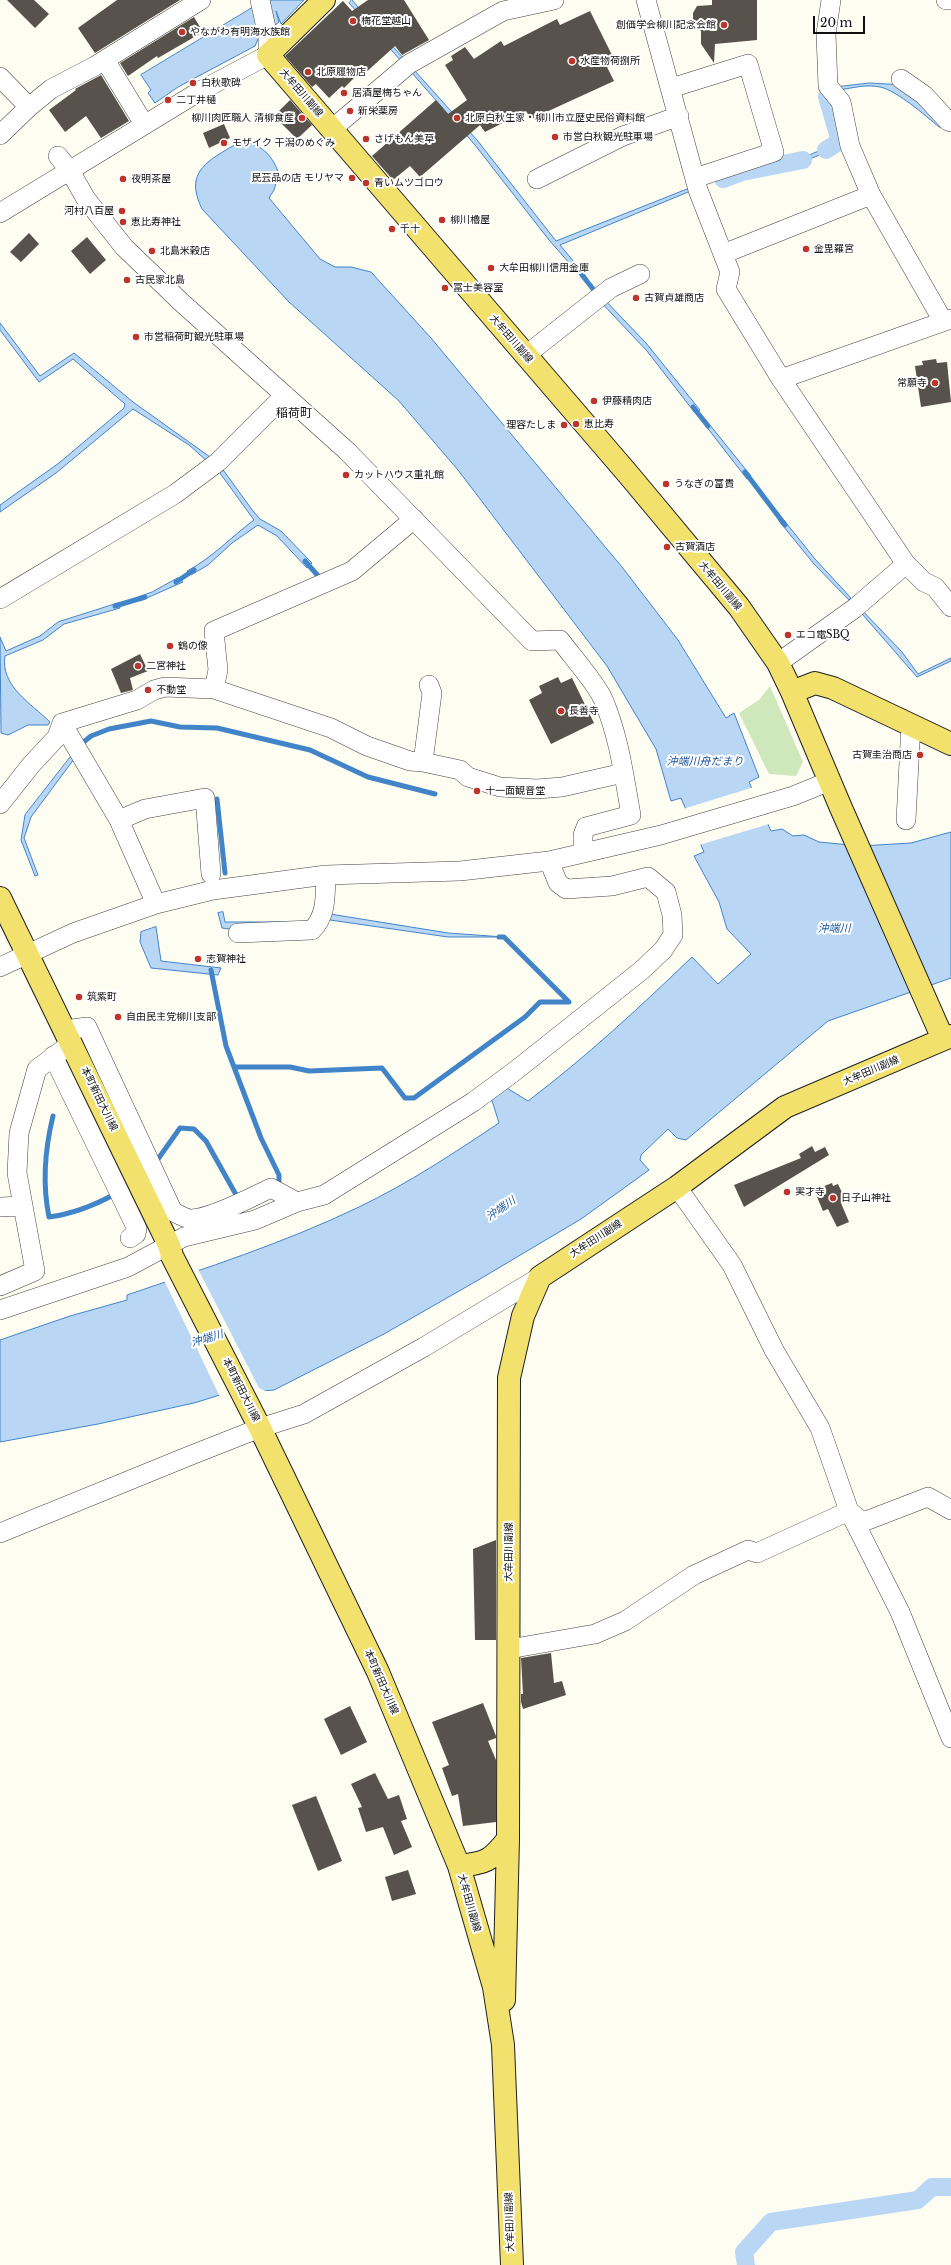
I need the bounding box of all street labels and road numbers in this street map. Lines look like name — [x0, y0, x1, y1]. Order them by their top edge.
street label: 大牟田川副線 — [277, 66, 325, 120]
street label: 大牟田川副線 — [487, 312, 535, 366]
street label: 大牟田川副線 — [696, 559, 744, 613]
street label: 大牟田川副線 — [841, 1054, 901, 1088]
street label: 本町新田大川線 — [78, 1065, 120, 1133]
street label: 大牟田川副線 — [568, 1218, 624, 1260]
street label: 本町新田大川線 — [220, 1356, 262, 1424]
street label: 大牟田川副線 — [503, 1522, 515, 1582]
street label: 本町新田大川線 — [361, 1648, 401, 1716]
street label: 大牟田川副線 — [455, 1873, 483, 1933]
street label: 大牟田川副線 — [503, 2192, 517, 2252]

